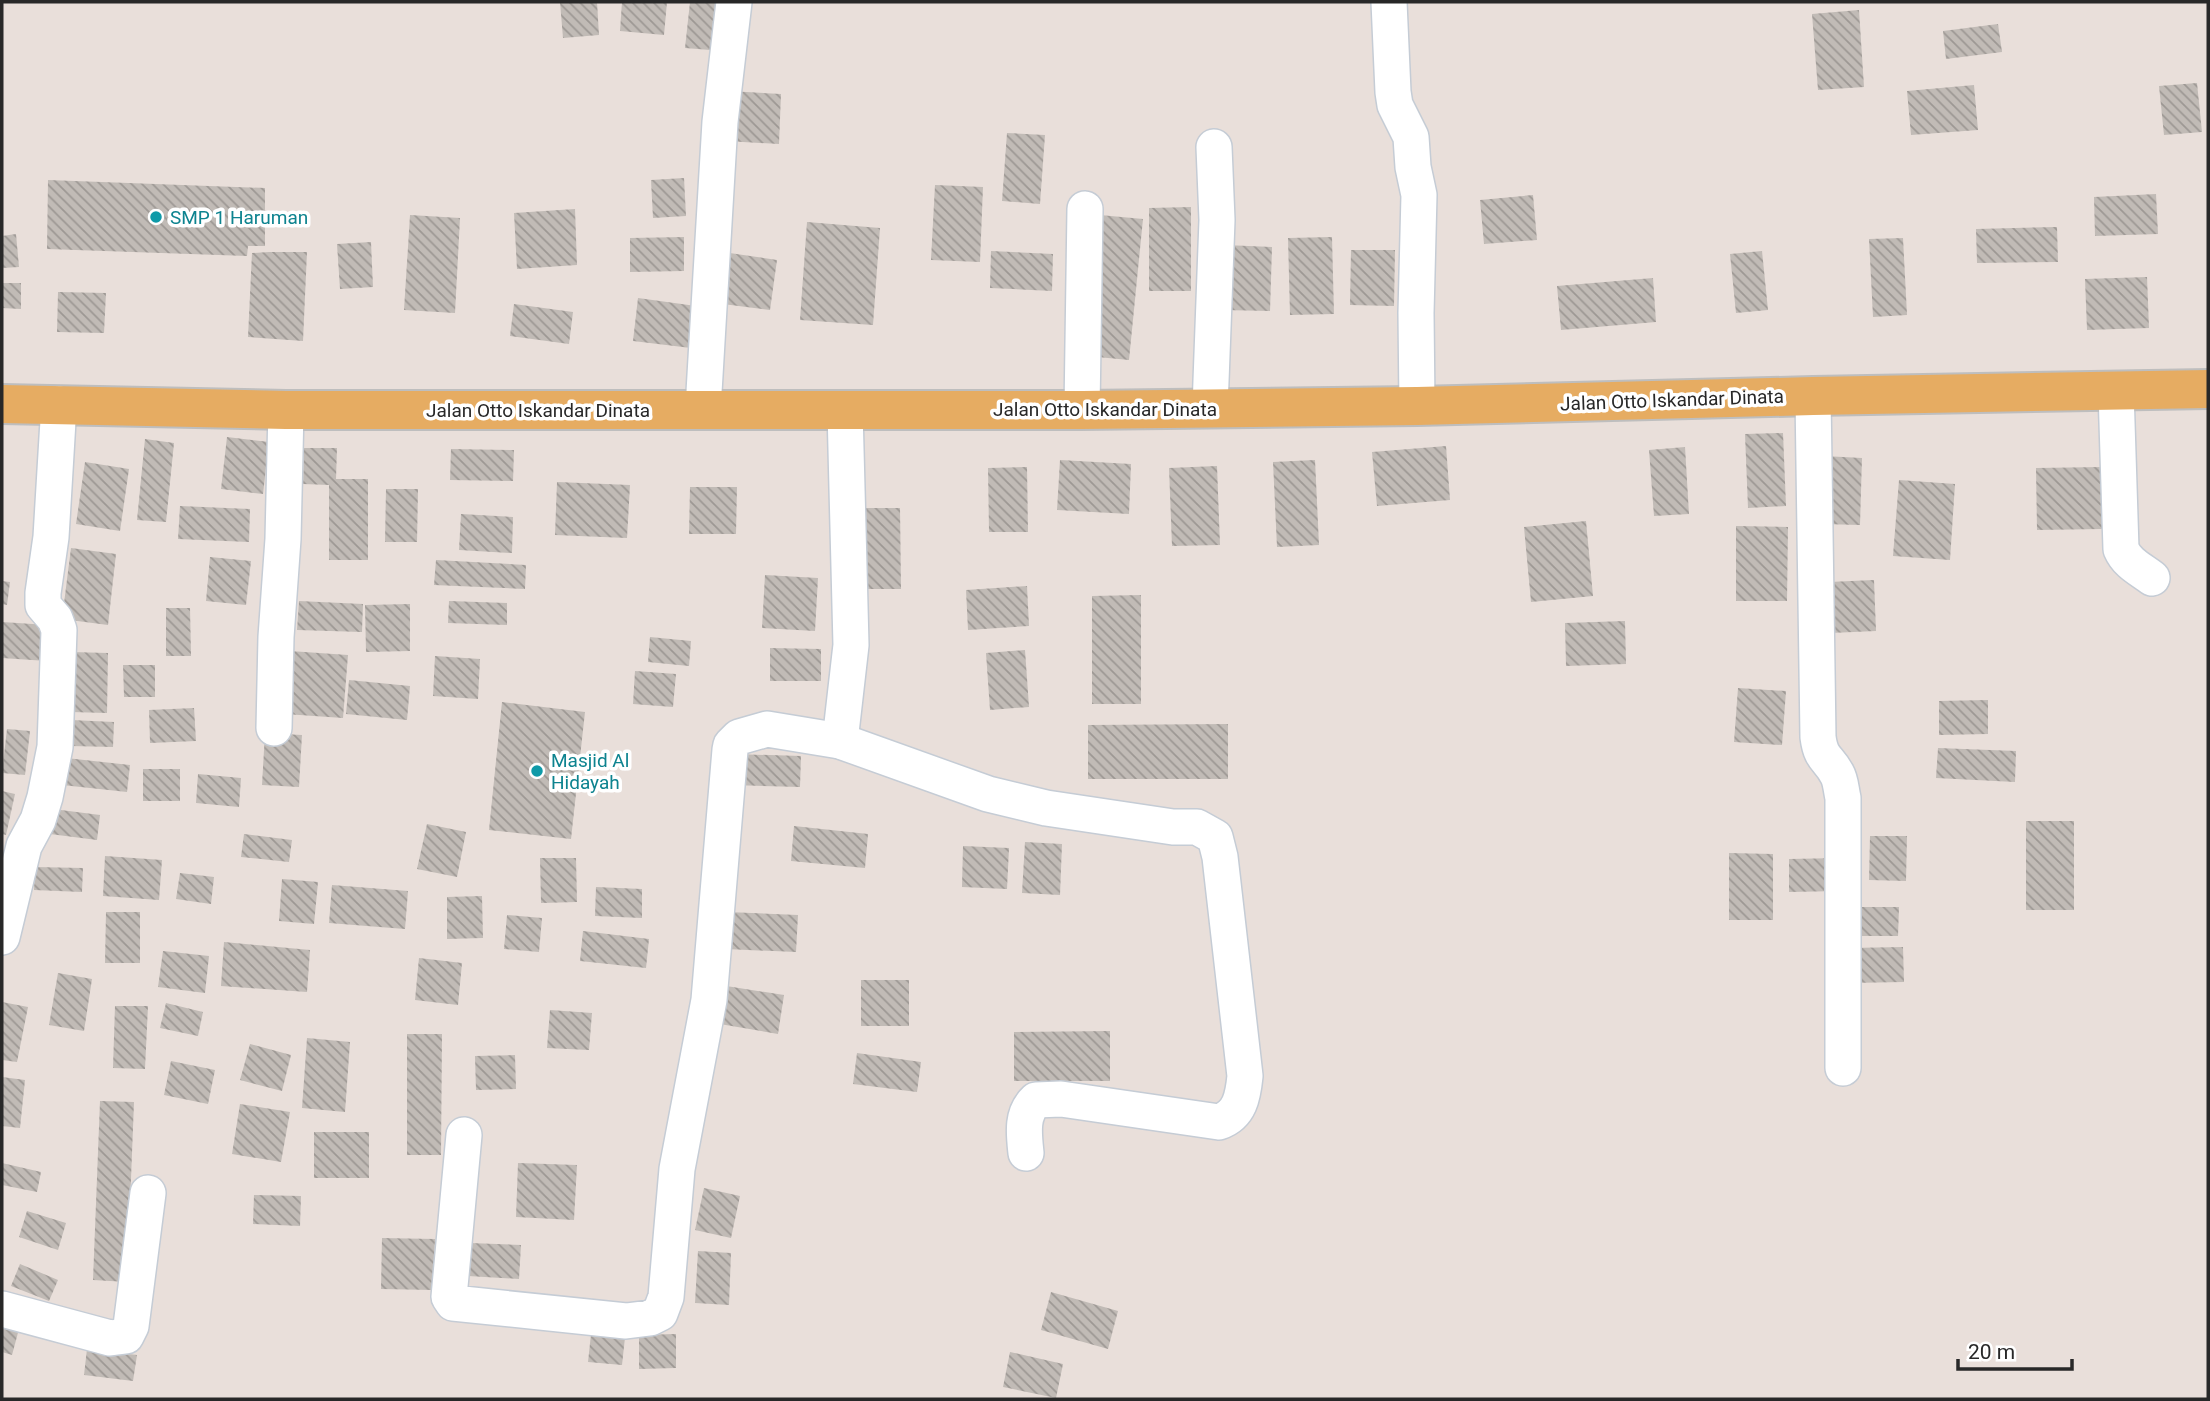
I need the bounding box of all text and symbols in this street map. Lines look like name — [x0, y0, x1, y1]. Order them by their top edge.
place label: SMP 1 Haruman — [170, 206, 308, 229]
marker: SMP 1 Haruman — [148, 209, 164, 225]
street label: Jalan Otto Iskandar Dinata — [1560, 385, 1784, 415]
street label: Jalan Otto Iskandar Dinata — [993, 398, 1217, 421]
street label: Jalan Otto Iskandar Dinata — [426, 399, 650, 422]
place label: Masjid Al Hidayah — [551, 749, 629, 794]
marker: Masjid Al Hidayah — [529, 763, 545, 779]
scale bar — [1958, 1328, 2072, 1372]
text: 20 m — [1968, 1340, 2015, 1364]

